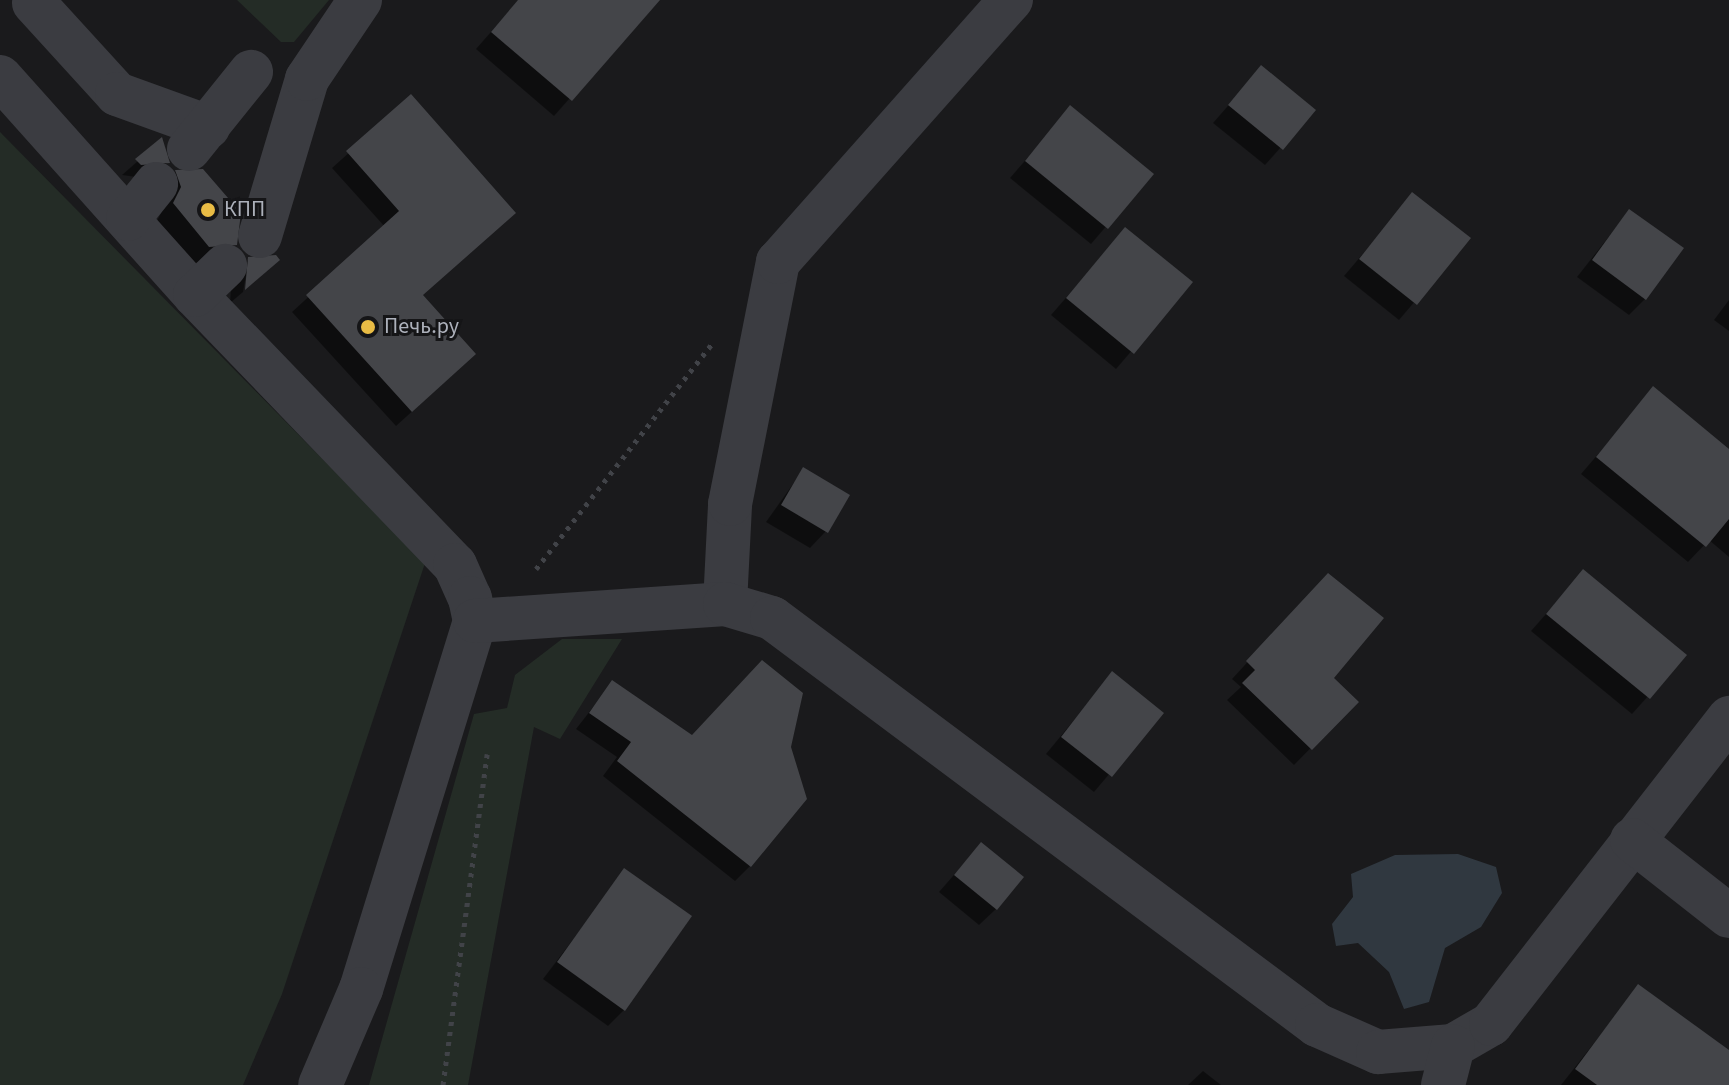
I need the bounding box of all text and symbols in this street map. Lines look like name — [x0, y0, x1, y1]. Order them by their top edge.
place label: КПП — [224, 197, 265, 223]
marker: КПП — [199, 201, 217, 219]
place label: Печь.ру — [384, 314, 459, 340]
marker: Печь.ру — [359, 318, 377, 336]

